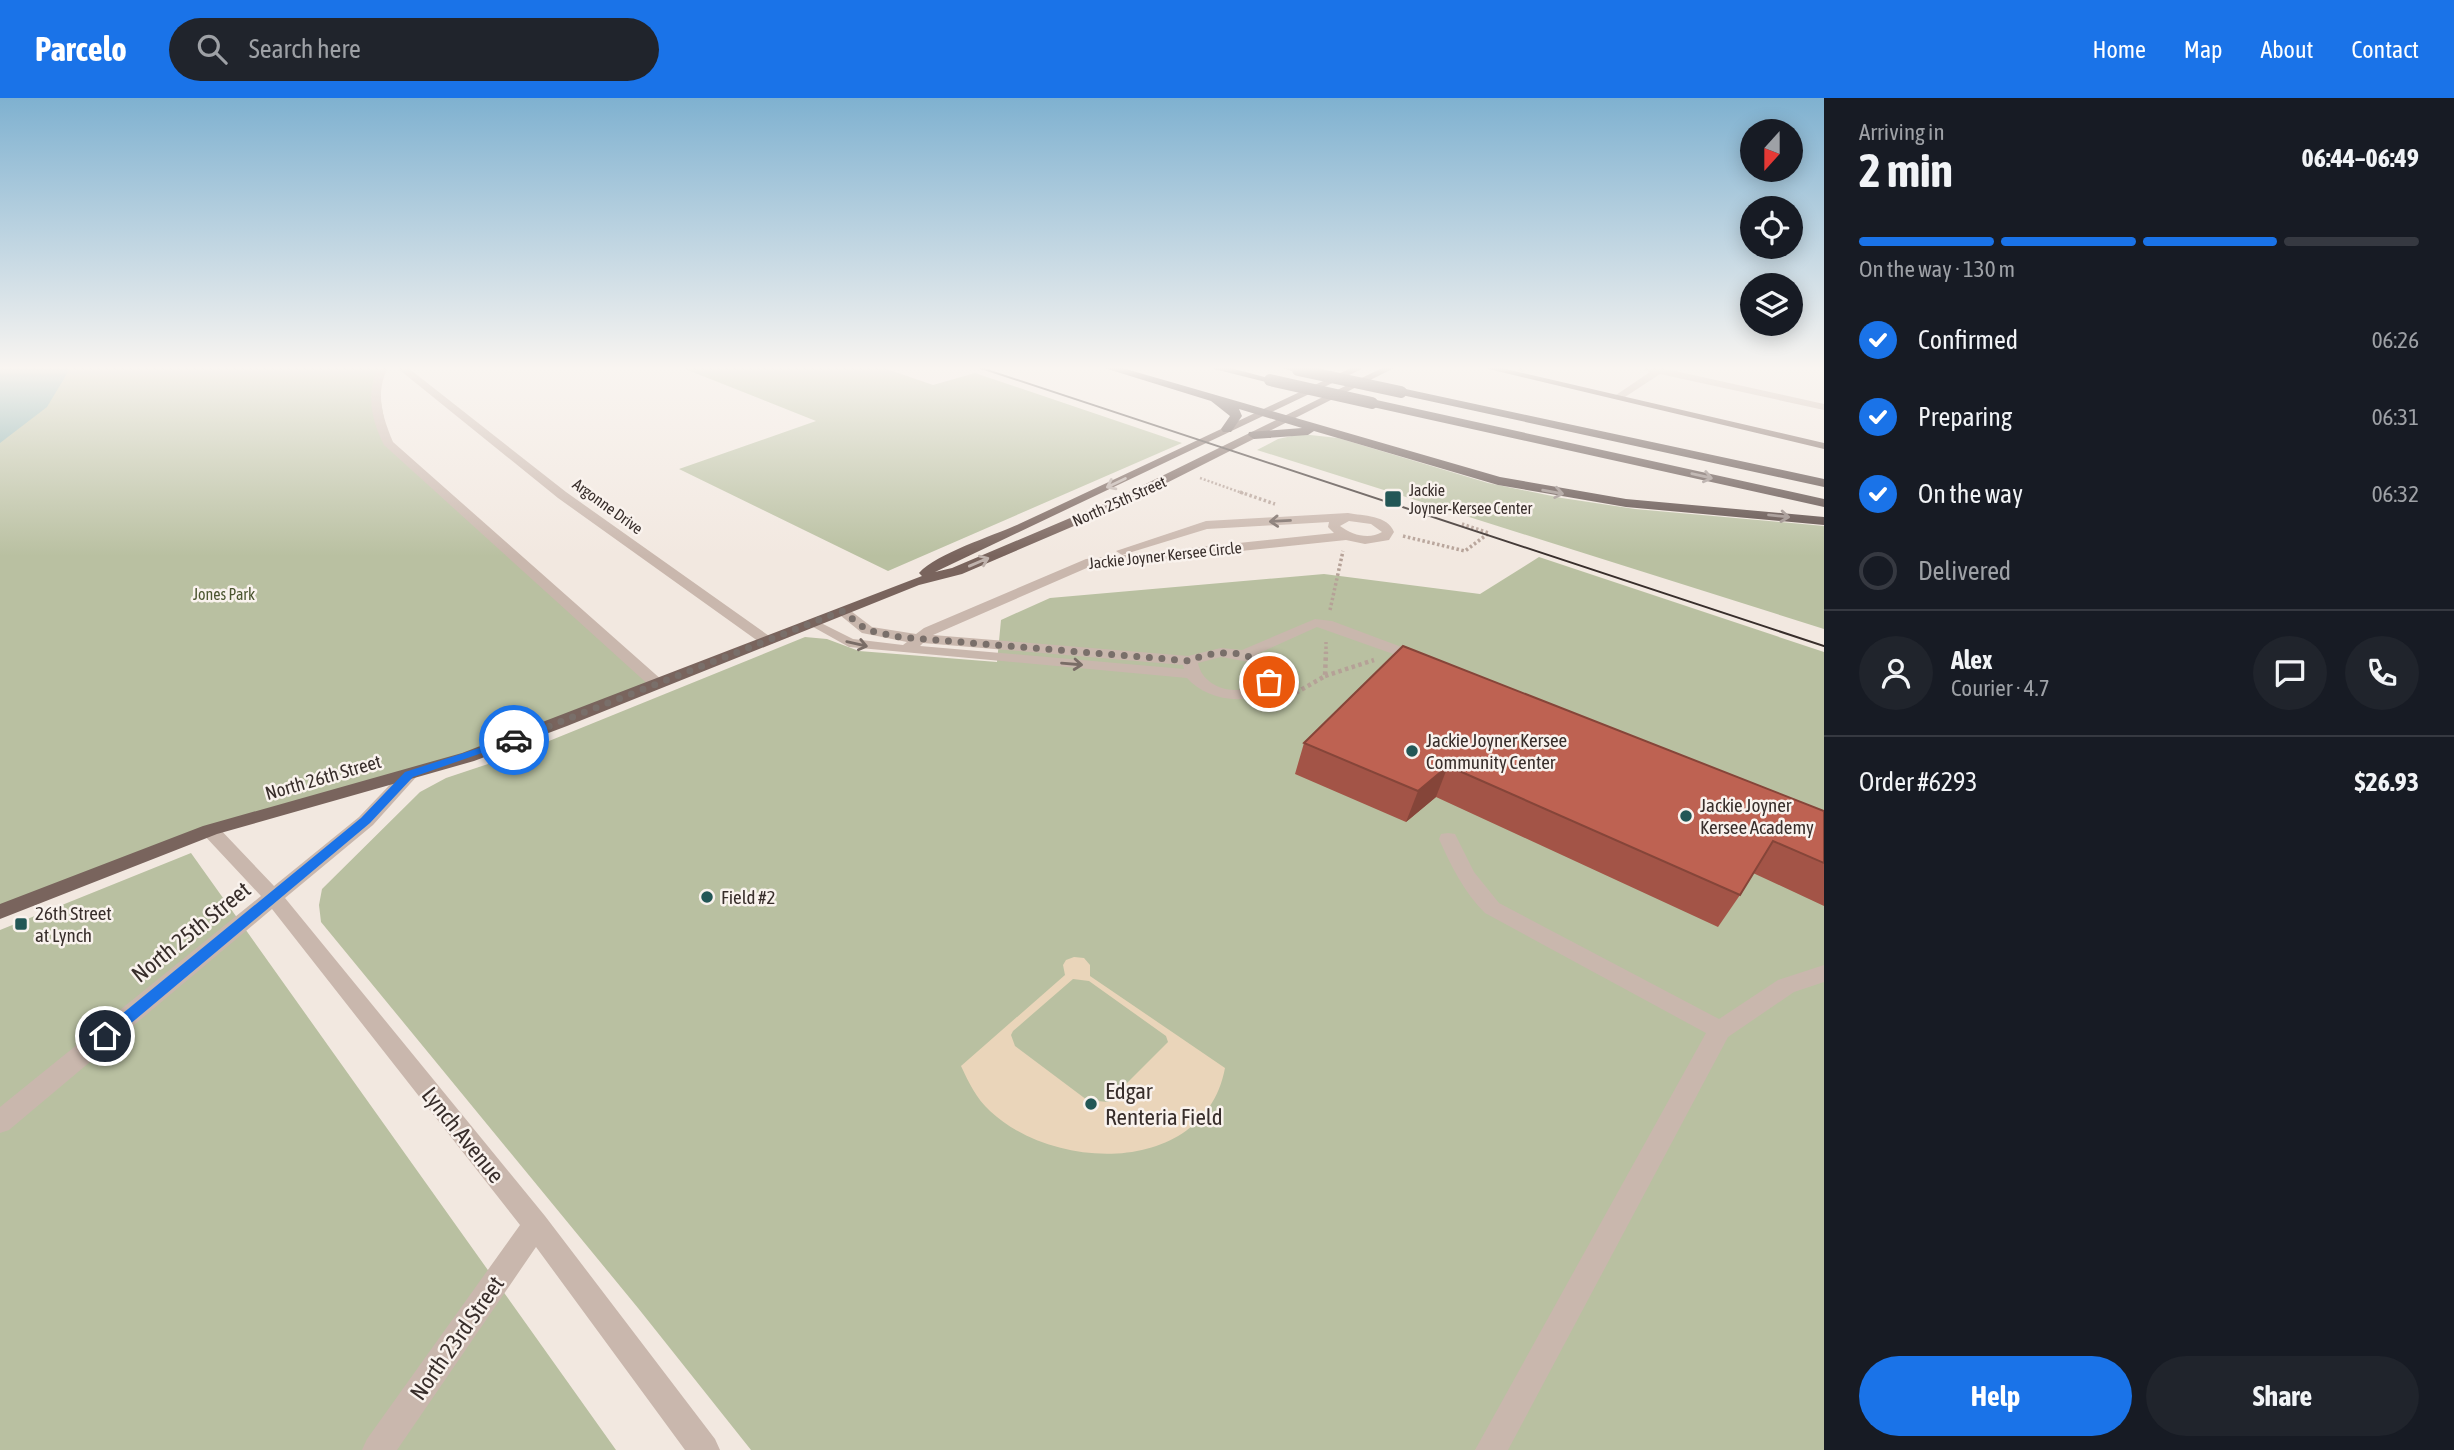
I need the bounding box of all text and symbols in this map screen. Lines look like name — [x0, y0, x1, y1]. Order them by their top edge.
search box — [169, 18, 659, 81]
text: Parcelo — [35, 30, 127, 68]
icon: search — [193, 30, 231, 68]
text: Search here — [249, 34, 361, 64]
text: Home — [2092, 36, 2146, 63]
text: Map — [2184, 36, 2222, 63]
text: About — [2260, 36, 2313, 63]
text: Contact — [2351, 36, 2419, 63]
north arrow — [1740, 119, 1802, 182]
map controls — [1740, 119, 1803, 336]
text: Arriving in — [1859, 119, 1945, 145]
text: 06:44–06:49 — [2302, 143, 2419, 173]
text: 2 min — [1859, 144, 1953, 197]
button: locate — [1740, 196, 1803, 259]
text: On the way · 130 m — [1859, 256, 2015, 282]
button: layers — [1740, 273, 1803, 336]
icon: check — [1859, 321, 1897, 359]
text: Confirmed — [1918, 325, 2018, 355]
text: 06:26 — [2372, 327, 2419, 353]
icon: check — [1859, 398, 1897, 436]
text: Preparing — [1918, 402, 2012, 432]
text: 06:31 — [2372, 404, 2419, 430]
one-way arrow — [1690, 470, 1713, 483]
street label: North 25th Street — [1069, 472, 1169, 530]
street label: Argonne Drive — [569, 475, 647, 538]
icon: check — [1859, 475, 1897, 513]
one-way arrow — [1106, 476, 1127, 490]
text: On the way — [1918, 479, 2023, 509]
place label: Jackie Joyner-Kersee Center — [1409, 481, 1533, 518]
text: 06:32 — [2372, 481, 2419, 507]
one-way arrow — [1541, 485, 1564, 499]
marker: Jackie Joyner-Kersee Center — [1383, 489, 1403, 509]
one-way arrow — [1767, 510, 1790, 523]
one-way arrow — [1269, 514, 1292, 527]
street label: Jackie Joyner Kersee Circle — [1088, 538, 1243, 573]
one-way arrow — [968, 554, 990, 567]
text: Delivered — [1918, 556, 2011, 586]
park label: Jones Park — [193, 585, 255, 603]
button: person — [1859, 636, 1933, 710]
button: chat — [2253, 636, 2327, 710]
button: phone — [2345, 636, 2419, 710]
one-way arrow — [845, 638, 868, 651]
text: Alex — [1951, 645, 1992, 675]
pin — [1239, 652, 1299, 712]
one-way arrow — [1060, 658, 1083, 671]
icon: bag — [1250, 663, 1288, 701]
text: Courier · 4.7 — [1951, 675, 2050, 701]
courier — [479, 705, 549, 775]
icon: car — [495, 721, 533, 759]
place label: Jackie Joyner Kersee Community Center — [1426, 729, 1567, 773]
marker: Jackie Joyner Kersee Community Center — [1404, 743, 1420, 759]
street label: North 26th Street — [262, 750, 384, 804]
text: Order #6293 — [1859, 767, 1978, 797]
text: $26.93 — [2355, 767, 2419, 797]
place label: Jackie Joyner Kersee Academy — [1700, 794, 1814, 838]
marker: Jackie Joyner Kersee Academy — [1678, 808, 1694, 824]
street label: North 25th Street — [127, 876, 255, 988]
place label: Field #2 — [721, 886, 775, 908]
marker: Field #2 — [699, 889, 715, 905]
place label: 26th Street at Lynch — [35, 902, 112, 946]
marker: 26th Street at Lynch — [13, 916, 29, 932]
pin — [75, 1006, 135, 1066]
icon: home — [86, 1017, 124, 1055]
place label: Edgar Renteria Field — [1105, 1078, 1223, 1130]
street label: Lynch Avenue — [417, 1082, 509, 1188]
marker: Edgar Renteria Field — [1083, 1096, 1099, 1112]
street label: North 23rd Street — [405, 1271, 509, 1405]
button: Help — [1859, 1356, 2132, 1436]
button: Share — [2146, 1356, 2419, 1436]

